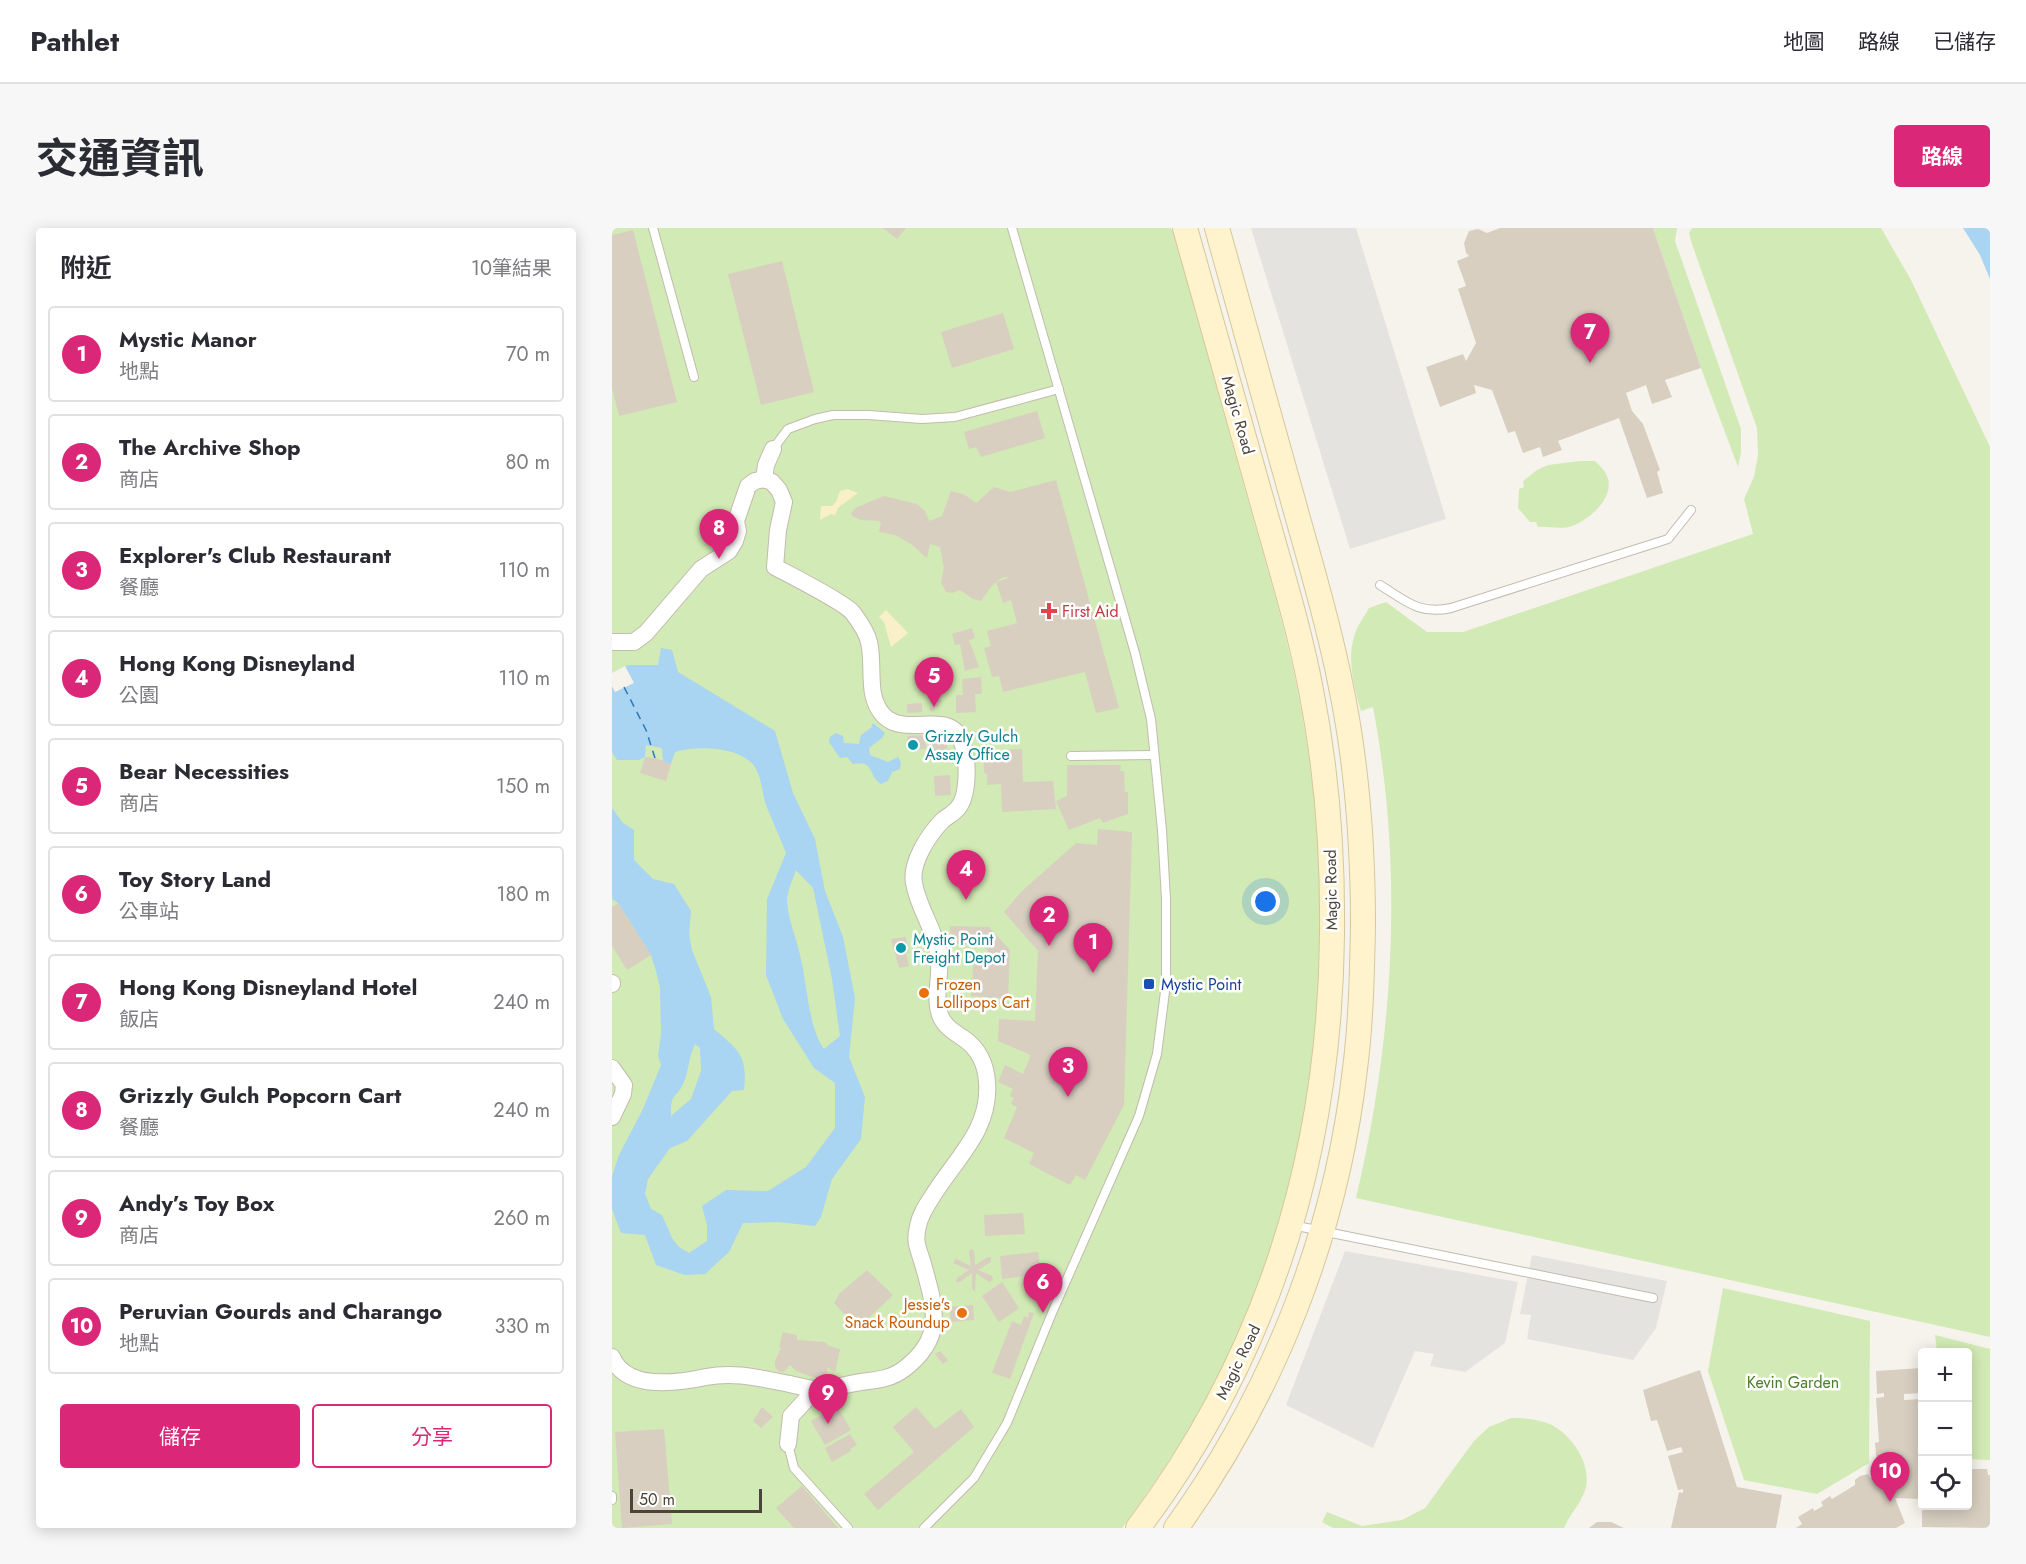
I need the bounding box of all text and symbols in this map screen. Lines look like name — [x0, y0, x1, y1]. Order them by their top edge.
text: Pathlet — [30, 21, 119, 62]
text: 地圖 — [1783, 27, 1825, 57]
text: 路線 — [1858, 27, 1900, 57]
text: 已儲存 — [1933, 27, 1996, 57]
button: 路線 — [1894, 125, 1990, 187]
text: 交通資訊 — [36, 128, 204, 189]
text: 附近 — [60, 249, 112, 287]
text: 10筆結果 — [471, 254, 552, 283]
pin: 7 — [1570, 314, 1610, 363]
text: Mystic Manor — [119, 323, 257, 355]
text: 1 — [76, 340, 87, 369]
text: 70 m — [506, 340, 550, 369]
text: 地點 — [119, 357, 159, 386]
street label: Magic Road — [1216, 373, 1260, 457]
text: The Archive Shop — [119, 431, 301, 463]
text: 2 — [75, 448, 88, 477]
text: 80 m — [505, 448, 550, 477]
text: 商店 — [119, 465, 159, 494]
pin: 8 — [700, 510, 738, 559]
text: Explorer's Club Restaurant — [119, 539, 391, 571]
text: 3 — [75, 556, 88, 585]
text: 110 m — [498, 556, 550, 585]
text: 餐廳 — [119, 573, 159, 602]
place label: First Aid — [1062, 600, 1119, 623]
marker: First Aid — [1040, 602, 1058, 620]
text: Hong Kong Disneyland — [119, 647, 355, 679]
pin: 5 — [914, 658, 954, 707]
text: 4 — [75, 664, 88, 693]
text: 110 m — [498, 664, 550, 693]
text: 公園 — [119, 681, 159, 710]
place label: Grizzly Gulch Assay Office — [925, 725, 1018, 766]
marker: Grizzly Gulch Assay Office — [906, 738, 920, 752]
text: Bear Necessities — [119, 755, 289, 787]
text: 5 — [75, 772, 88, 801]
text: 150 m — [496, 772, 550, 801]
text: 商店 — [119, 789, 159, 818]
street label: Magic Road — [1319, 849, 1343, 931]
pin: 4 — [946, 850, 986, 900]
text: Toy Story Land — [119, 863, 271, 895]
text: 6 — [75, 880, 88, 909]
text: 180 m — [496, 880, 550, 909]
your location — [1251, 887, 1280, 916]
pin: 2 — [1030, 896, 1068, 946]
text: 公車站 — [119, 897, 179, 926]
pin: 1 — [1074, 924, 1112, 973]
place label: Mystic Point Freight Depot — [913, 928, 1005, 969]
marker: Mystic Point Freight Depot — [894, 941, 908, 955]
text: Hong Kong Disneyland Hotel — [119, 971, 417, 1003]
place label: Frozen Lollipops Cart — [936, 973, 1030, 1014]
place label: Mystic Point — [1161, 973, 1241, 996]
marker: Mystic Point — [1142, 977, 1156, 991]
marker: Frozen Lollipops Cart — [917, 986, 931, 1000]
text: 7 — [75, 988, 88, 1017]
text: 240 m — [493, 988, 550, 1017]
text: 飯店 — [119, 1005, 159, 1034]
pin: 3 — [1048, 1048, 1088, 1097]
text: Grizzly Gulch Popcorn Cart — [119, 1079, 401, 1111]
text: 8 — [75, 1096, 88, 1125]
text: 240 m — [493, 1096, 550, 1125]
text: 餐廳 — [119, 1113, 159, 1142]
text: Andy’s Toy Box — [119, 1187, 274, 1219]
text: 9 — [75, 1204, 88, 1233]
text: 260 m — [494, 1204, 550, 1233]
text: 商店 — [119, 1221, 159, 1250]
pin: 6 — [1024, 1264, 1062, 1313]
place label: Jessie's Snack Roundup — [845, 1293, 950, 1334]
text: Peruvian Gourds and Charango — [119, 1295, 442, 1327]
marker: Jessie's Snack Roundup — [955, 1306, 969, 1320]
text: 10 — [70, 1312, 93, 1341]
text: 330 m — [495, 1312, 550, 1341]
street label: Magic Road — [1210, 1321, 1266, 1403]
text: 地點 — [119, 1329, 159, 1358]
map controls — [1918, 1348, 1972, 1510]
button: + — [1918, 1348, 1972, 1402]
park label: Kevin Garden — [1747, 1371, 1839, 1394]
pin: 9 — [808, 1374, 848, 1424]
button: − — [1918, 1402, 1972, 1456]
button: 儲存 — [60, 1404, 300, 1468]
button: 分享 — [312, 1404, 552, 1468]
pin: 10 — [1870, 1452, 1910, 1502]
button: locate — [1918, 1456, 1972, 1510]
scale bar — [630, 1486, 762, 1514]
text: 50 m — [639, 1488, 675, 1511]

